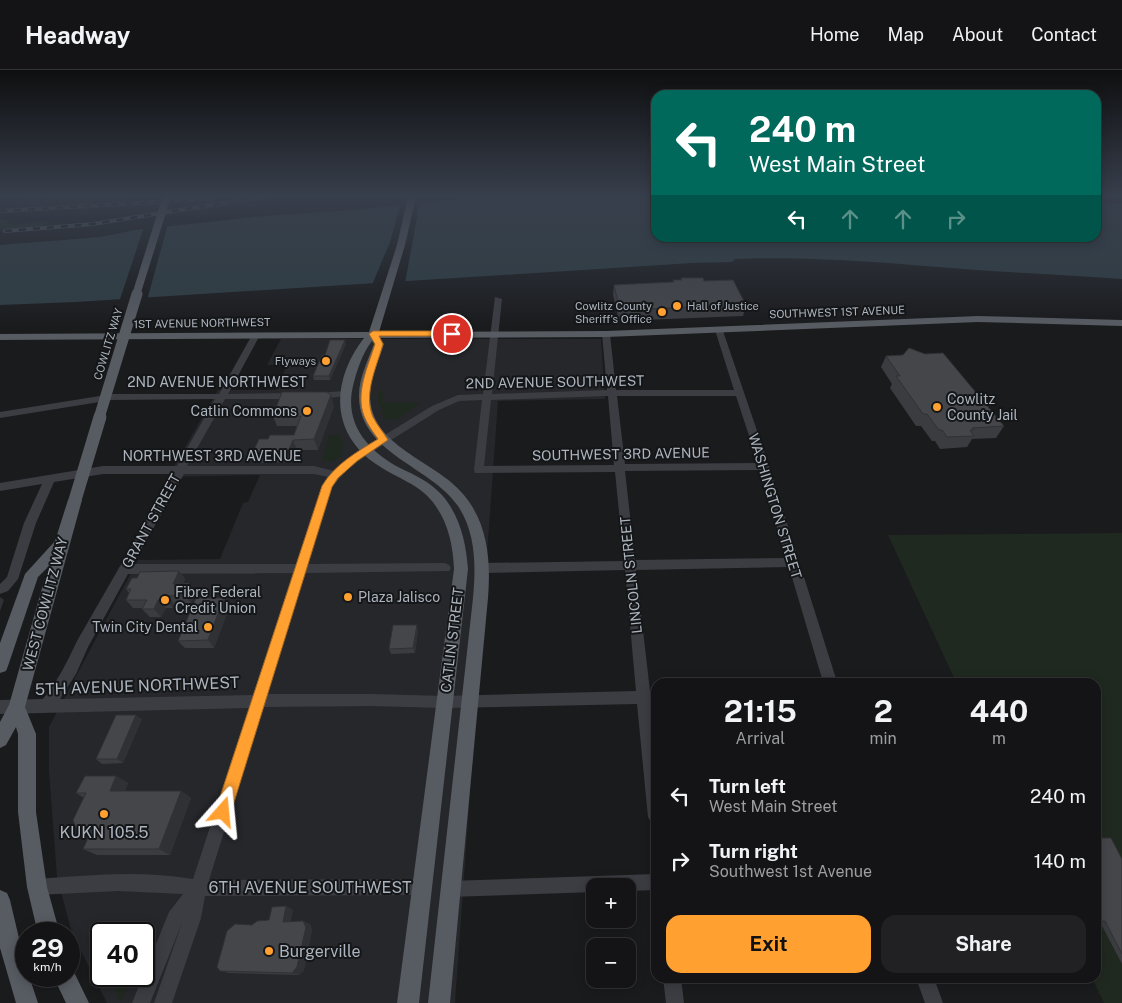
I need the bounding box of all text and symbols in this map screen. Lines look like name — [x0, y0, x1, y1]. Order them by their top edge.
text: Headway — [25, 21, 130, 49]
text: Home — [810, 24, 860, 45]
text: Map — [888, 24, 924, 45]
text: About — [952, 24, 1003, 45]
text: Contact — [1031, 24, 1097, 45]
text: 240 m — [749, 109, 856, 150]
icon: left — [666, 110, 731, 175]
text: West Main Street — [749, 151, 926, 177]
icon: left — [783, 205, 811, 233]
icon: ahead — [836, 205, 864, 233]
icon: ahead — [889, 205, 917, 233]
icon: right — [942, 205, 970, 233]
place label: Cowlitz County Sheriff’s Office — [575, 300, 652, 325]
marker: Hall of Justice — [671, 300, 683, 312]
place label: Hall of Justice — [687, 300, 759, 312]
street label: SOUTHWEST 1ST AVENUE — [769, 304, 905, 320]
street label: COWLITZ WAY — [91, 306, 125, 381]
marker: Cowlitz County Sheriff’s Office — [656, 306, 668, 318]
pin — [431, 313, 473, 355]
street label: 1ST AVENUE NORTHWEST — [133, 316, 271, 330]
icon: arrive — [438, 320, 466, 348]
place label: Flyways — [275, 355, 316, 367]
marker: Flyways — [320, 355, 332, 367]
street label: 2ND AVENUE SOUTHWEST — [466, 372, 644, 392]
street label: 2ND AVENUE NORTHWEST — [127, 374, 307, 390]
place label: Cowlitz County Jail — [947, 391, 1018, 423]
marker: Cowlitz County Jail — [931, 401, 943, 413]
place label: Catlin Commons — [191, 403, 297, 419]
marker: Catlin Commons — [301, 405, 313, 417]
street label: WASHINGTON STREET — [745, 431, 805, 581]
street label: SOUTHWEST 3RD AVENUE — [532, 444, 710, 464]
street label: NORTHWEST 3RD AVENUE — [122, 448, 302, 464]
street label: GRANT STREET — [119, 471, 183, 571]
street label: LINCOLN STREET — [617, 516, 645, 634]
street label: WEST COWLITZ WAY — [19, 535, 71, 673]
place label: Fibre Federal Credit Union — [175, 584, 261, 616]
street label: CATLIN STREET — [438, 587, 466, 693]
place label: Plaza Jalisco — [358, 589, 440, 605]
marker: Plaza Jalisco — [342, 591, 354, 603]
marker: Fibre Federal Credit Union — [159, 594, 171, 606]
place label: Twin City Dental — [92, 619, 198, 635]
marker: Twin City Dental — [202, 621, 214, 633]
street label: 5TH AVENUE NORTHWEST — [34, 673, 240, 699]
text: 21:15 — [724, 693, 797, 729]
text: 2 — [874, 693, 893, 729]
text: 440 — [970, 693, 1028, 729]
text: Arrival — [736, 729, 785, 748]
text: min — [870, 729, 897, 748]
text: m — [992, 729, 1006, 748]
text: Turn left — [709, 775, 786, 797]
icon: left — [666, 782, 694, 810]
position arrow — [196, 785, 248, 837]
text: 240 m — [1030, 785, 1086, 807]
text: West Main Street — [709, 797, 837, 816]
marker: KUKN 105.5 — [98, 808, 110, 820]
place label: KUKN 105.5 — [59, 823, 149, 842]
text: Turn right — [709, 840, 798, 862]
icon: right — [666, 847, 694, 875]
text: 140 m — [1034, 850, 1086, 872]
text: Southwest 1st Avenue — [709, 862, 872, 881]
street label: 6TH AVENUE SOUTHWEST — [208, 878, 412, 897]
map controls — [586, 878, 636, 988]
button: + — [586, 878, 636, 928]
button: Exit — [666, 915, 871, 973]
button: Share — [881, 915, 1086, 973]
speed limit sign: 40 — [90, 922, 155, 987]
text: 29 — [31, 933, 64, 963]
button: − — [586, 938, 636, 988]
place label: Burgerville — [279, 942, 361, 961]
marker: Burgerville — [263, 945, 275, 957]
text: km/h — [33, 960, 62, 974]

